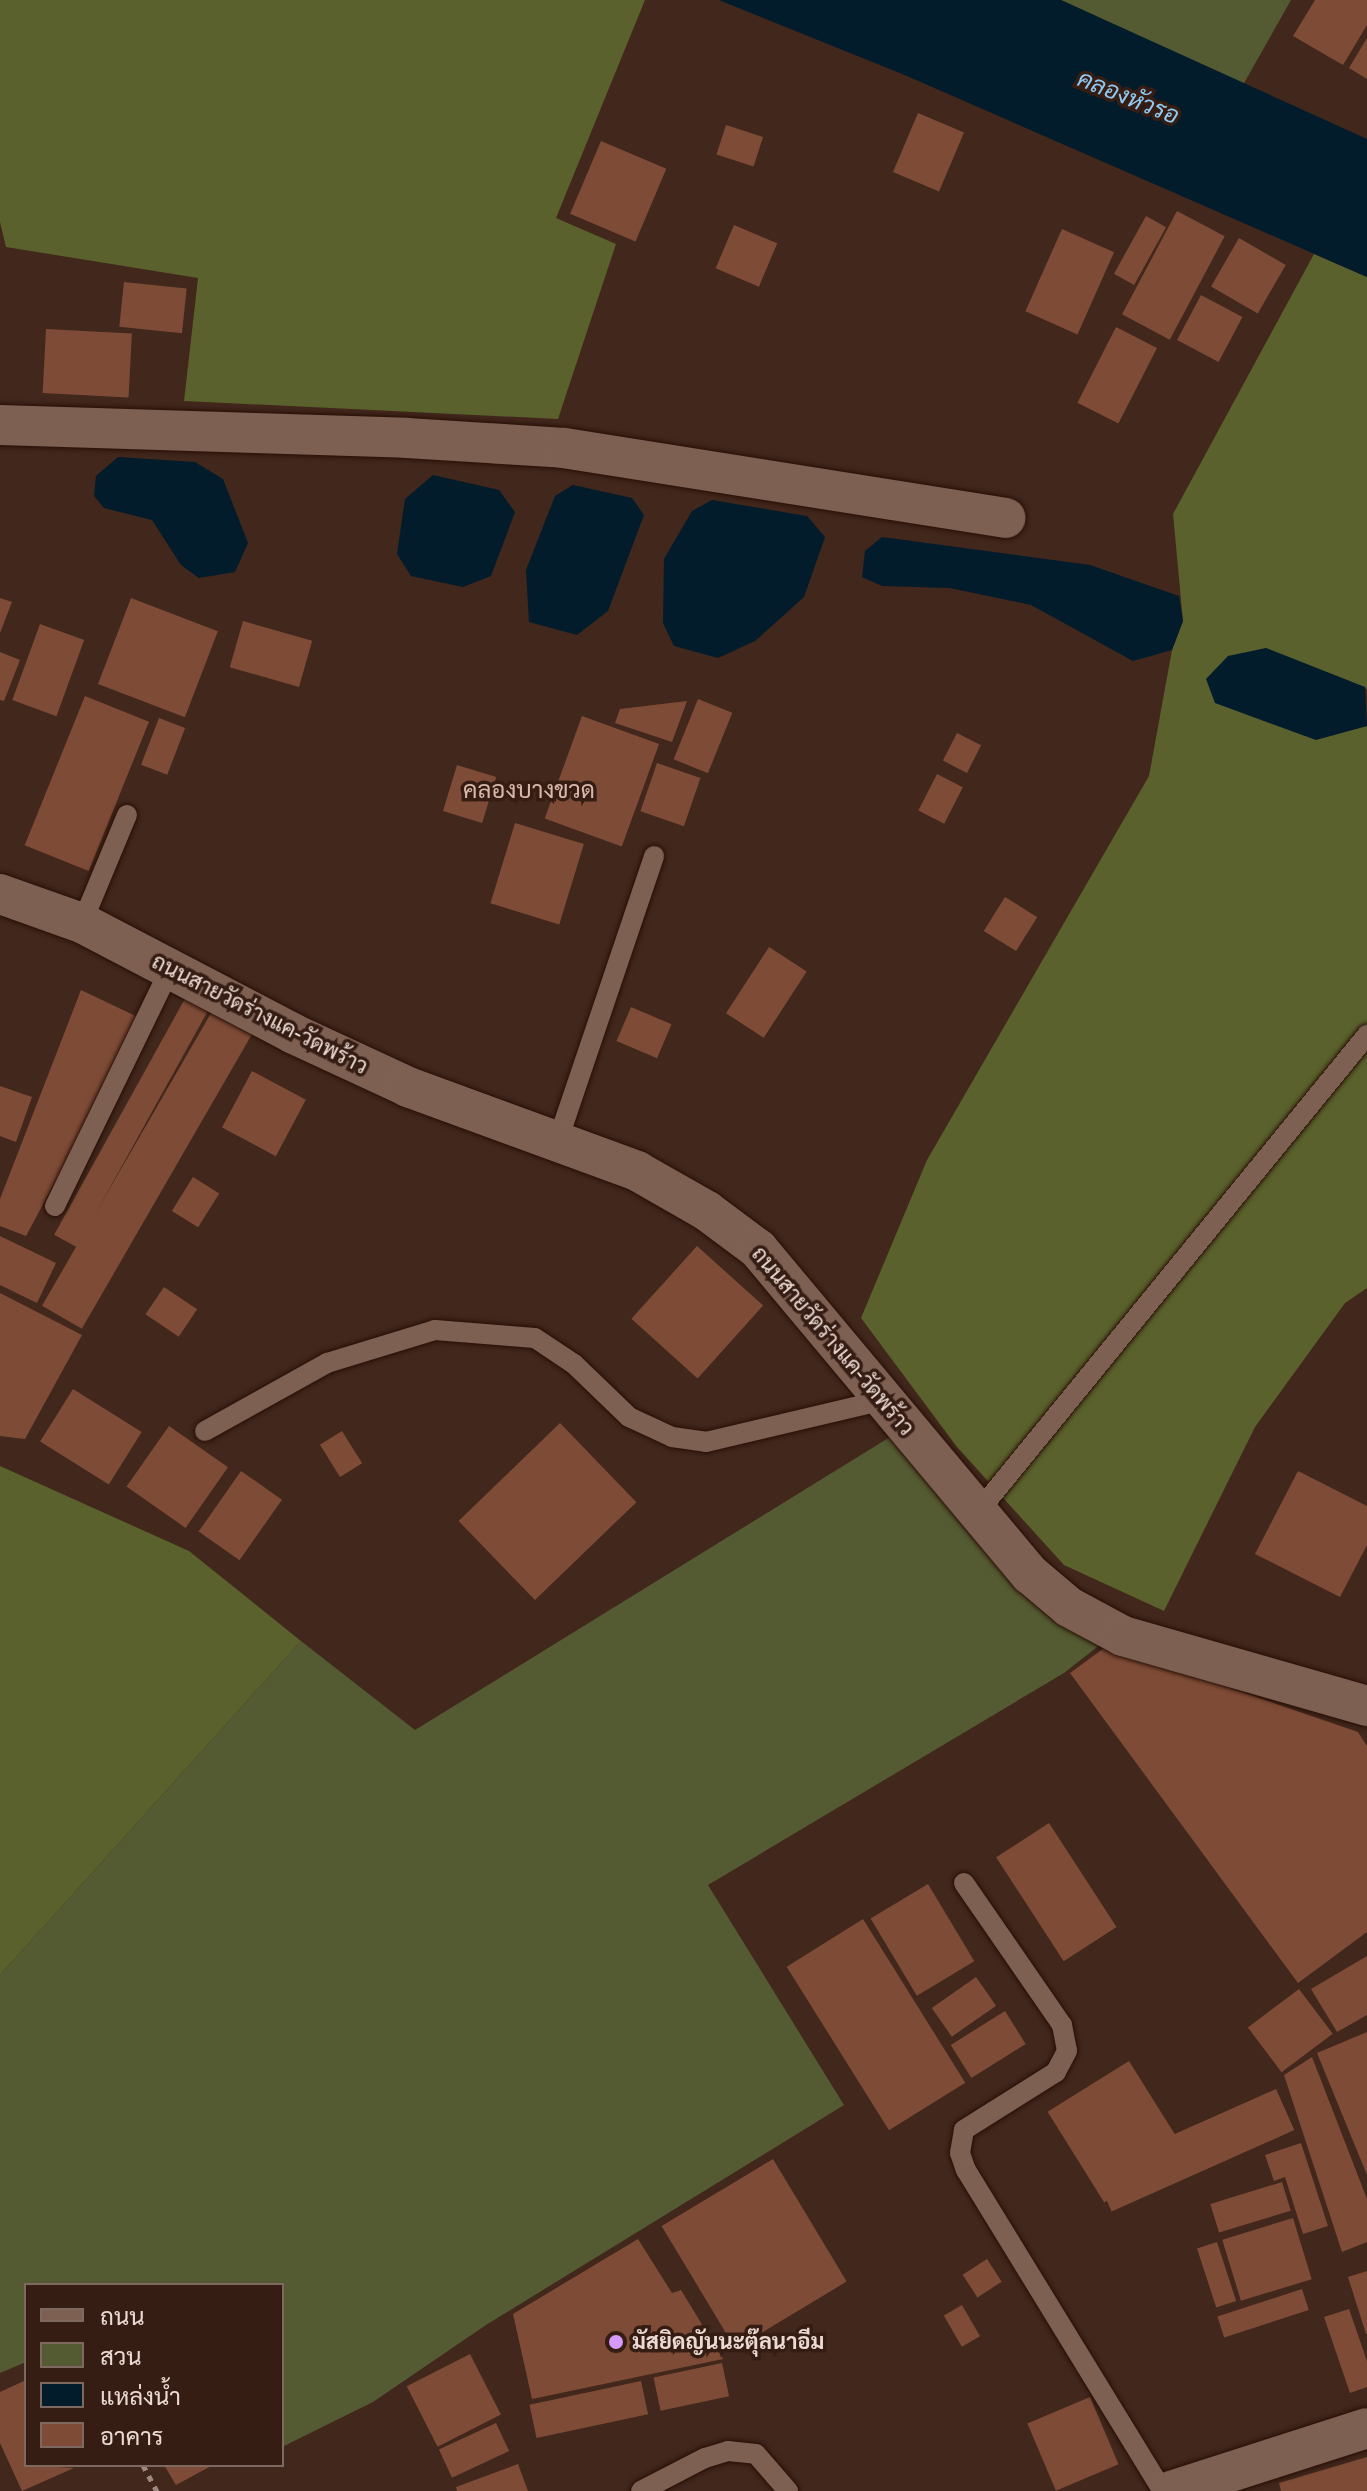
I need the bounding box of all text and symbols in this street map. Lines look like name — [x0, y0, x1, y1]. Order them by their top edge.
water label: คลองหัวรอ — [1073, 65, 1183, 131]
district label: คลองบางขวด — [463, 777, 595, 805]
street label: ถนนสายวัดร่างแค-วัดพร้าว — [148, 948, 372, 1080]
street label: ถนนสายวัดร่างแค-วัดพร้าว — [746, 1241, 920, 1441]
legend — [24, 2283, 284, 2467]
text: ถนน — [100, 2302, 145, 2332]
place label: มัสยิดญันนะตุ๊ลนาอีม — [632, 2329, 824, 2355]
marker: มัสยิดญันนะตุ๊ลนาอีม — [607, 2333, 625, 2351]
text: สวน — [100, 2342, 142, 2372]
text: แหล่งน้ำ — [100, 2382, 181, 2412]
text: อาคาร — [100, 2422, 163, 2452]

